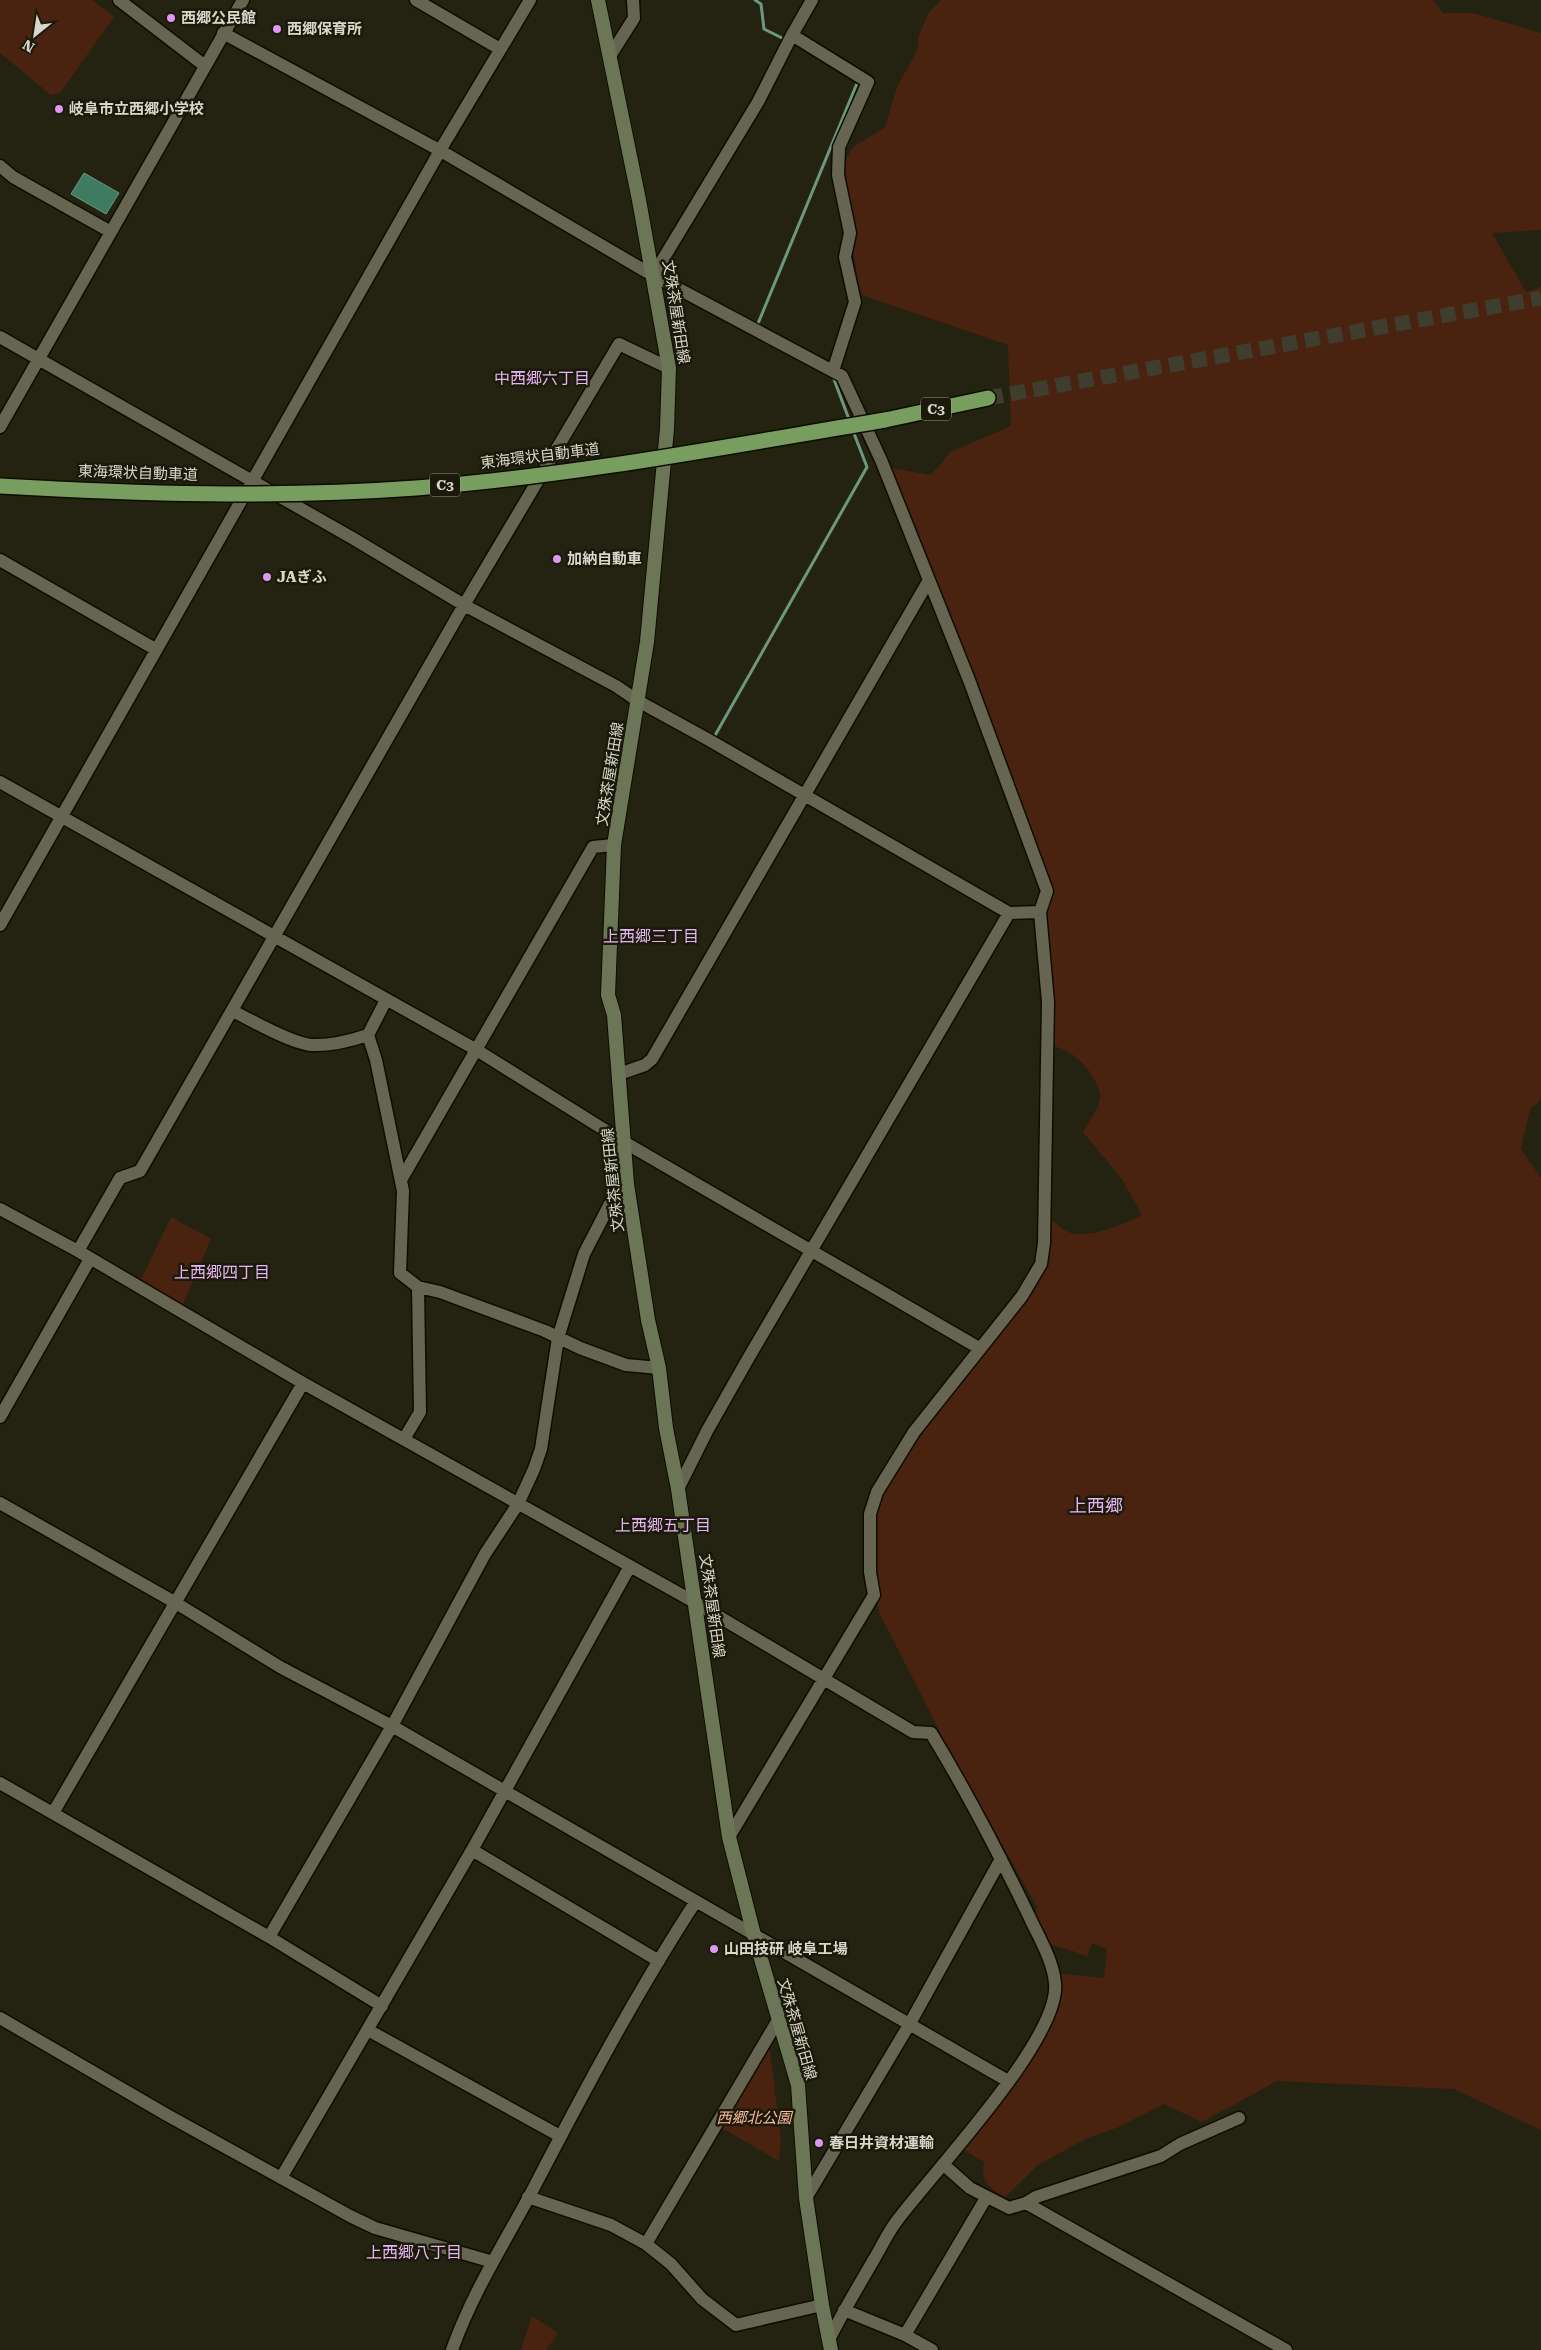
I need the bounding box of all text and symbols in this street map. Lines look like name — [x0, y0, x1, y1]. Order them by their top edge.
place label: 西郷公民館 — [181, 9, 256, 27]
north arrow — [10, 10, 60, 60]
marker: 西郷公民館 — [165, 12, 177, 24]
place label: 西郷保育所 — [287, 20, 362, 38]
marker: 西郷保育所 — [271, 23, 283, 35]
text: N — [20, 37, 37, 56]
place label: 岐阜市立西郷小学校 — [69, 100, 204, 118]
marker: 岐阜市立西郷小学校 — [53, 103, 65, 115]
street label: 文殊茶屋新田線 — [659, 259, 693, 365]
district label: 中西郷六丁目 — [494, 369, 590, 388]
road number: C3 — [921, 398, 951, 420]
street label: 東海環状自動車道 — [479, 440, 601, 472]
street label: 東海環状自動車道 — [78, 462, 198, 484]
road number: C3 — [430, 474, 460, 496]
place label: 加納自動車 — [567, 550, 642, 568]
marker: 加納自動車 — [551, 553, 563, 565]
place label: JAぎふ — [277, 568, 327, 586]
marker: JAぎふ — [261, 571, 273, 583]
street label: 文殊茶屋新田線 — [593, 721, 627, 827]
district label: 上西郷三丁目 — [603, 927, 699, 946]
street label: 文殊茶屋新田線 — [599, 1127, 627, 1233]
district label: 上西郷四丁目 — [174, 1263, 270, 1282]
district label: 上西郷 — [1069, 1495, 1123, 1516]
district label: 上西郷五丁目 — [615, 1516, 711, 1535]
street label: 文殊茶屋新田線 — [696, 1553, 728, 1659]
place label: 山田技研 岐阜工場 — [724, 1940, 848, 1958]
marker: 山田技研 岐阜工場 — [708, 1943, 720, 1955]
street label: 文殊茶屋新田線 — [774, 1976, 820, 2082]
park label: 西郷北公園 — [716, 2109, 793, 2127]
place label: 春日井資材運輸 — [829, 2134, 934, 2152]
marker: 春日井資材運輸 — [813, 2137, 825, 2149]
district label: 上西郷八丁目 — [366, 2243, 462, 2262]

